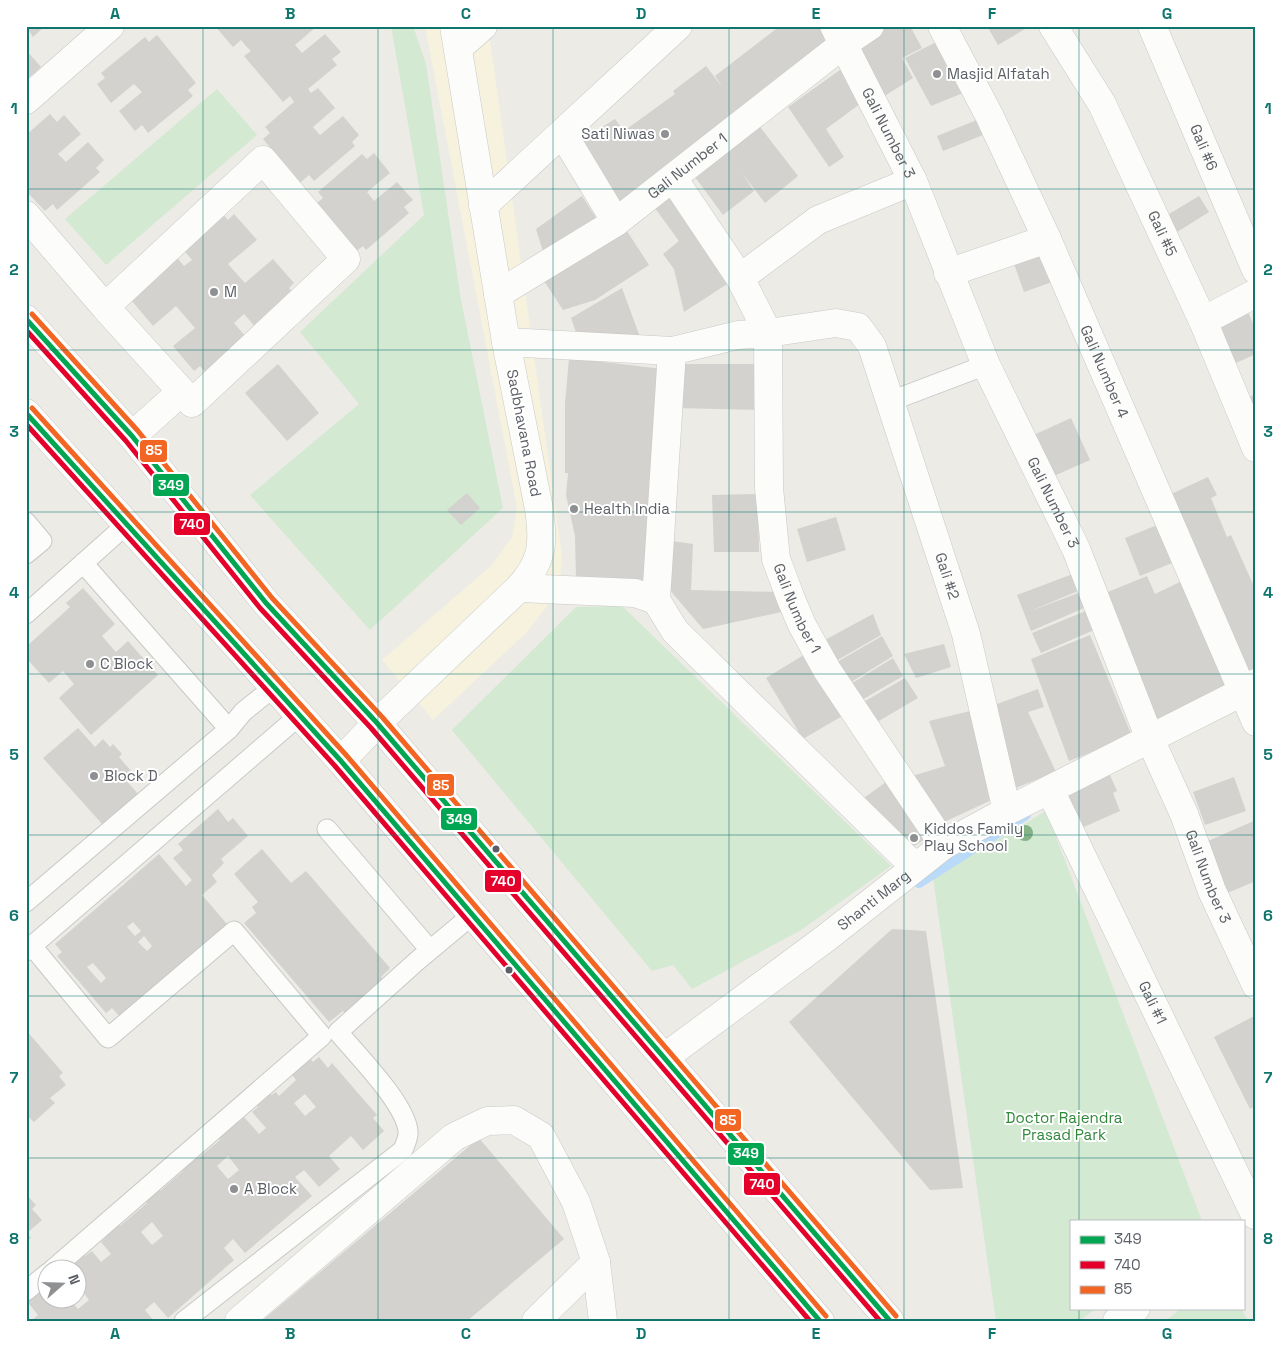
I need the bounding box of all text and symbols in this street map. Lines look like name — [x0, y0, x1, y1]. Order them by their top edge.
text: A — [110, 3, 120, 24]
text: B — [285, 3, 295, 24]
text: C — [461, 3, 471, 24]
text: D — [636, 3, 646, 24]
text: E — [812, 3, 821, 24]
text: F — [988, 3, 997, 24]
text: G — [1162, 3, 1172, 24]
place label: Masjid Alfatah — [947, 64, 1050, 83]
marker: Masjid Alfatah — [931, 68, 943, 80]
street label: Gali Number 3 — [858, 84, 920, 181]
text: 1 — [10, 98, 18, 119]
text: 1 — [1264, 98, 1272, 119]
street label: Gali #6 — [1186, 121, 1222, 173]
place label: Sati Niwas — [581, 124, 655, 143]
marker: Sati Niwas — [659, 128, 671, 140]
street label: Gali Number 1 — [643, 129, 731, 203]
street label: Gali #5 — [1144, 207, 1182, 259]
text: 2 — [9, 259, 19, 280]
text: 2 — [1263, 259, 1273, 280]
place label: M — [224, 282, 237, 301]
marker: M — [208, 286, 220, 298]
street label: Gali Number 4 — [1076, 322, 1133, 421]
street label: Sadbhavana Road — [503, 368, 546, 498]
text: 3 — [9, 421, 19, 442]
text: 3 — [1263, 421, 1273, 442]
line badge: 85 — [139, 439, 168, 463]
text: 85 — [146, 441, 162, 459]
street label: Gali Number 3 — [1023, 454, 1084, 551]
line badge: 349 — [152, 473, 190, 497]
text: 349 — [158, 476, 184, 494]
place label: Health India — [584, 499, 670, 518]
marker: Health India — [568, 503, 580, 515]
line badge: 740 — [173, 512, 211, 536]
text: 740 — [179, 515, 205, 533]
street label: Gali #2 — [931, 550, 964, 602]
street label: Gali Number 1 — [769, 561, 826, 656]
text: 4 — [9, 582, 19, 603]
text: 4 — [1263, 582, 1273, 603]
place label: C Block — [100, 654, 153, 673]
marker: C Block — [84, 658, 96, 670]
text: 5 — [9, 744, 19, 765]
text: 5 — [1263, 744, 1273, 765]
place label: Block D — [104, 766, 158, 785]
marker: Block D — [88, 770, 100, 782]
line badge: 85 — [426, 773, 455, 797]
text: 85 — [433, 776, 449, 794]
line badge: 349 — [440, 807, 478, 831]
text: 349 — [446, 810, 472, 828]
place label: Kiddos Family Play School — [924, 819, 1023, 855]
street label: Gali Number 3 — [1182, 827, 1236, 926]
marker: Kiddos Family Play School — [908, 832, 920, 844]
unlabelled marker — [491, 844, 501, 854]
street label: Shanti Marg — [833, 866, 914, 934]
line badge: 740 — [484, 869, 522, 893]
text: 740 — [490, 872, 516, 890]
text: 6 — [9, 905, 19, 926]
text: 6 — [1263, 905, 1273, 926]
unlabelled marker — [504, 965, 514, 975]
street label: Gali #1 — [1135, 978, 1171, 1027]
text: 7 — [10, 1067, 19, 1088]
text: 7 — [1264, 1067, 1273, 1088]
line badge: 85 — [714, 1108, 742, 1132]
park label: Doctor Rajendra Prasad Park — [1006, 1108, 1123, 1144]
text: 85 — [720, 1111, 736, 1129]
line badge: 349 — [727, 1142, 765, 1166]
text: 349 — [733, 1144, 759, 1162]
line badge: 740 — [743, 1172, 781, 1196]
text: 740 — [749, 1175, 775, 1193]
place label: A Block — [244, 1179, 297, 1198]
marker: A Block — [228, 1183, 240, 1195]
legend — [1070, 1220, 1244, 1310]
text: 8 — [9, 1228, 19, 1249]
text: 8 — [1263, 1228, 1273, 1249]
text: 349 — [1114, 1229, 1142, 1248]
text: 740 — [1114, 1255, 1141, 1274]
north arrow — [38, 1260, 88, 1310]
text: N — [64, 1272, 84, 1287]
text: 85 — [1114, 1279, 1132, 1298]
text: A — [110, 1323, 120, 1344]
text: B — [285, 1323, 295, 1344]
text: C — [461, 1323, 471, 1344]
text: D — [636, 1323, 646, 1344]
text: E — [812, 1323, 821, 1344]
text: F — [988, 1323, 997, 1344]
text: G — [1162, 1323, 1172, 1344]

